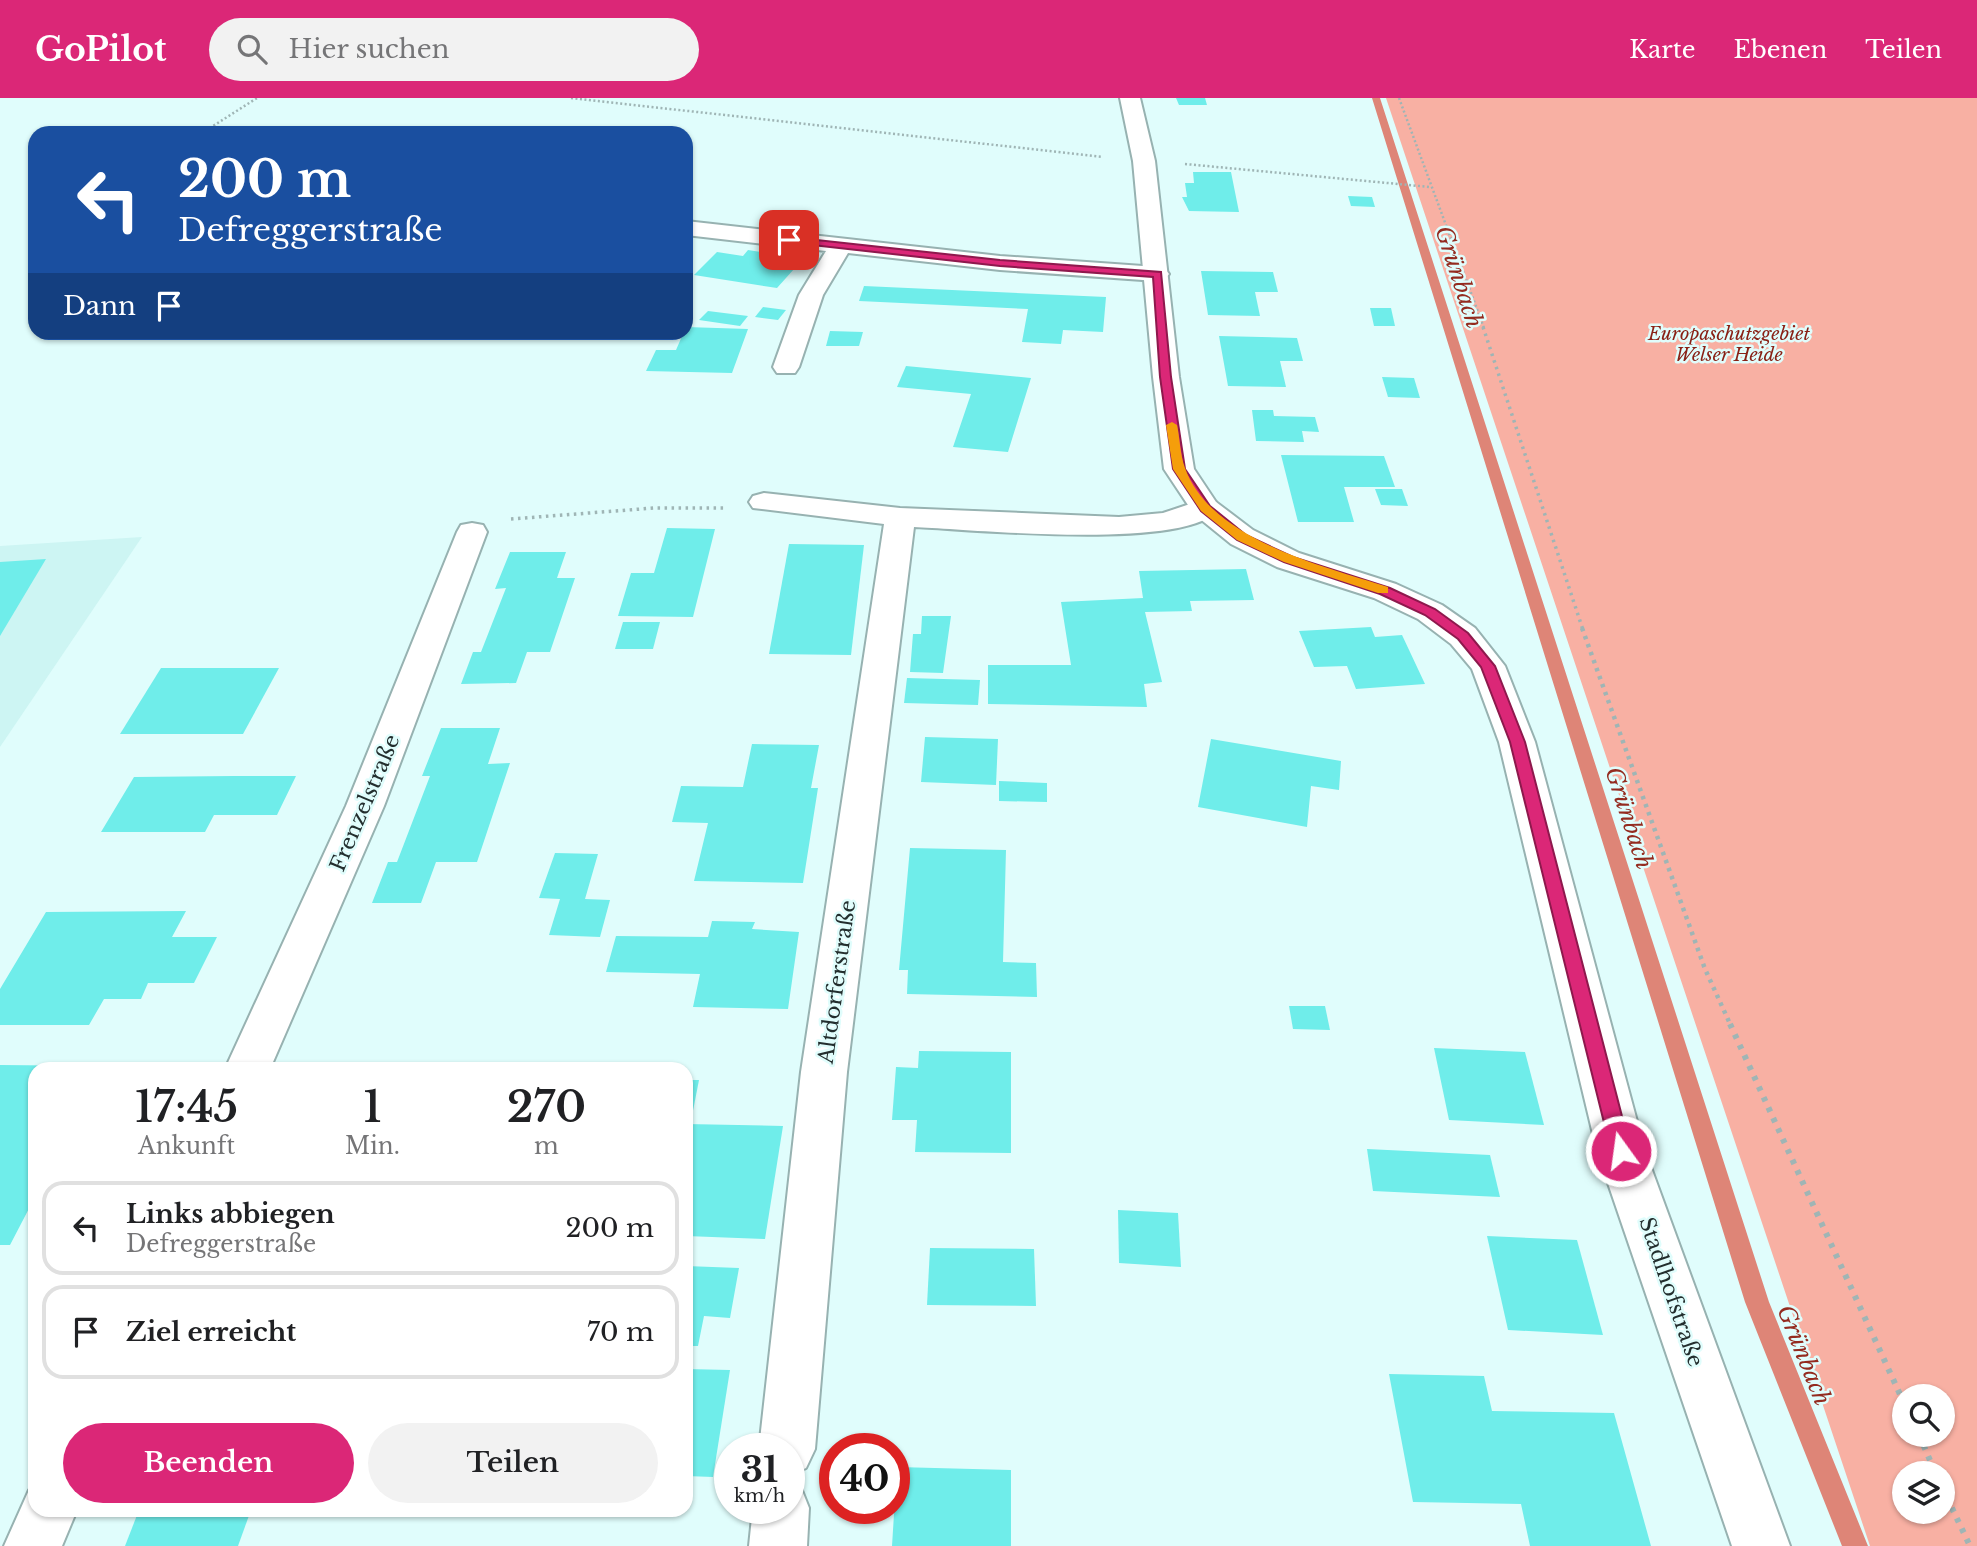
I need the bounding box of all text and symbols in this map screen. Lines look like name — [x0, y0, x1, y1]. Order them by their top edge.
search box — [209, 18, 699, 81]
text: GoPilot — [35, 29, 167, 70]
icon: search — [233, 30, 271, 68]
text: Hier suchen — [289, 33, 449, 65]
text: Karte — [1629, 35, 1696, 64]
text: Ebenen — [1734, 35, 1827, 64]
text: Teilen — [1865, 35, 1942, 64]
text: 200 m — [178, 149, 351, 210]
icon: left — [63, 154, 154, 245]
text: Defreggerstraße — [178, 210, 443, 250]
pin — [759, 210, 819, 270]
icon: arrive — [770, 221, 808, 259]
water label: Grünbach — [1429, 222, 1489, 332]
icon: arrive — [150, 287, 188, 325]
text: Dann — [63, 290, 136, 322]
park label: Europaschutzgebiet Welser Heide — [1647, 323, 1810, 366]
street label: Frenzelstraße — [324, 731, 406, 875]
water label: Grünbach — [1599, 763, 1659, 873]
street label: Altdorferstraße — [813, 899, 861, 1066]
text: 17:45 — [135, 1081, 238, 1133]
text: 1 — [363, 1081, 382, 1133]
text: 270 — [507, 1081, 586, 1133]
position arrow — [1584, 1114, 1658, 1188]
text: Ankunft — [138, 1132, 235, 1160]
text: Min. — [345, 1132, 400, 1160]
text: m — [534, 1132, 559, 1160]
text: Links abbiegen — [126, 1198, 335, 1230]
icon: left — [67, 1209, 105, 1247]
text: 200 m — [565, 1212, 654, 1244]
street label: Stadlhofstraße — [1633, 1214, 1709, 1370]
text: Defreggerstraße — [126, 1230, 316, 1258]
water label: Grünbach — [1771, 1301, 1837, 1409]
icon: arrive — [67, 1313, 105, 1351]
text: Ziel erreicht — [126, 1316, 296, 1348]
text: 70 m — [587, 1316, 654, 1348]
map controls — [1892, 1384, 1955, 1524]
button: search — [1892, 1384, 1955, 1447]
button: Beenden — [63, 1423, 354, 1503]
button: Teilen — [368, 1423, 658, 1503]
speed limit sign: 40 — [819, 1433, 910, 1524]
text: 31 — [741, 1448, 778, 1491]
button: layers — [1892, 1461, 1955, 1524]
text: km/h — [734, 1485, 785, 1507]

